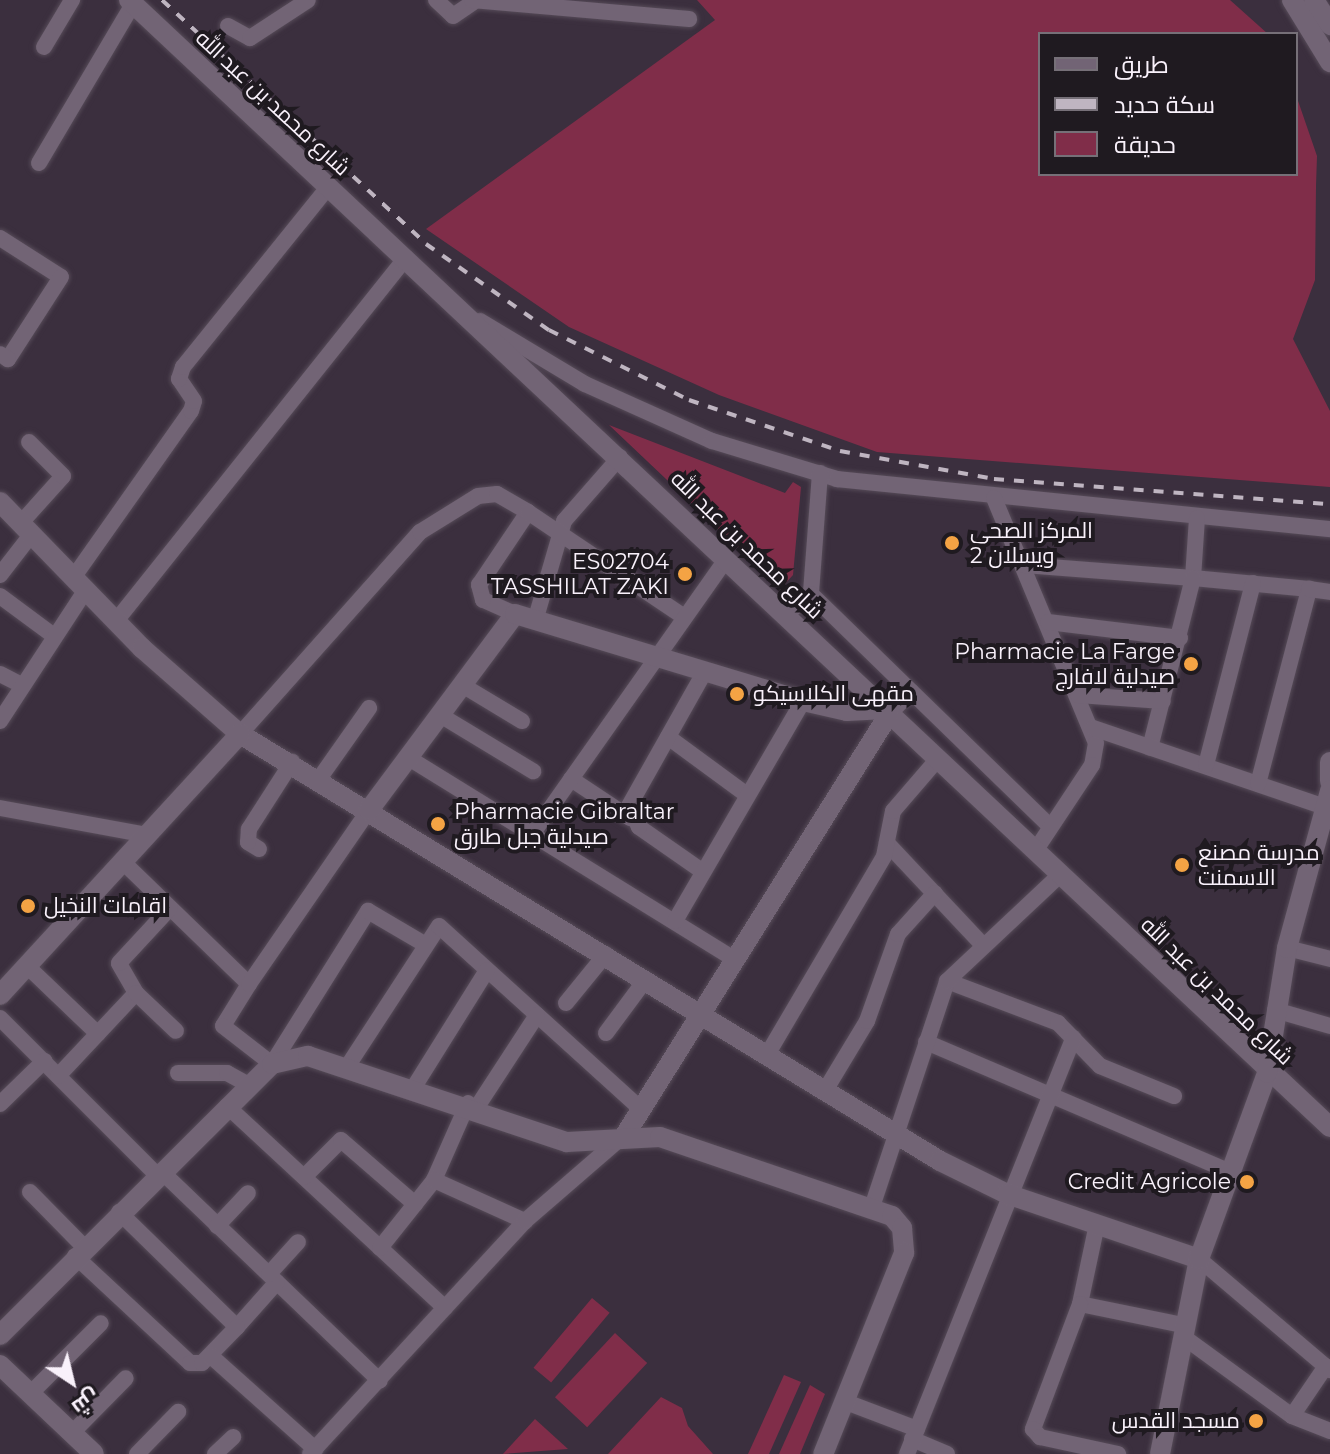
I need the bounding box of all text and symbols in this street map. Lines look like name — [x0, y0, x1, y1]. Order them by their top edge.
street label: شارع محمد بن عبد الله — [190, 25, 356, 181]
legend — [1038, 32, 1298, 176]
text: طريق — [1114, 50, 1169, 79]
text: سكة حديد — [1114, 90, 1215, 119]
text: حديقة — [1114, 130, 1176, 159]
street label: شارع محمد بن عبد الله — [665, 466, 829, 624]
place label: المركز الصحي ويسلان 2 — [970, 517, 1093, 568]
marker: المركز الصحي ويسلان 2 — [941, 532, 963, 554]
place label: ES02704 TASSHILAT ZAKI — [491, 548, 669, 600]
marker: ES02704 TASSHILAT ZAKI — [676, 565, 694, 583]
place label: Pharmacie La Farge صيدلية لافارج — [954, 638, 1175, 690]
marker: Pharmacie La Farge صيدلية لافارج — [1182, 655, 1200, 673]
place label: مقهى الكلاسيكو — [753, 681, 914, 707]
marker: مقهى الكلاسيكو — [728, 685, 746, 703]
place label: Pharmacie Gibraltar صيدلية جبل طارق — [454, 798, 675, 850]
marker: Pharmacie Gibraltar صيدلية جبل طارق — [429, 815, 447, 833]
place label: مدرسة مصنع الاسمنت — [1198, 839, 1320, 890]
marker: مدرسة مصنع الاسمنت — [1173, 856, 1191, 874]
place label: اقامات النخيل — [44, 893, 167, 919]
marker: اقامات النخيل — [19, 897, 37, 915]
street label: شارع محمد بن عبد الله — [1135, 912, 1299, 1070]
place label: Credit Agricole — [1068, 1169, 1231, 1195]
marker: Credit Agricole — [1238, 1173, 1256, 1191]
north arrow — [32, 1342, 112, 1422]
text: ش — [67, 1383, 105, 1421]
place label: مسجد القدس — [1112, 1408, 1240, 1434]
marker: مسجد القدس — [1247, 1412, 1265, 1430]

